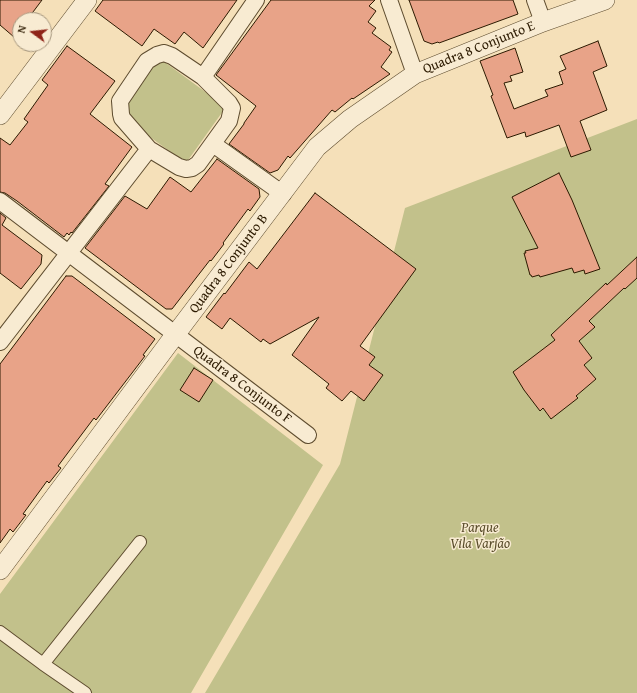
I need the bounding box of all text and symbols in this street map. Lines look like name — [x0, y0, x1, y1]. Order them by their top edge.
north arrow — [12, 12, 52, 52]
street label: Quadra 8 Conjunto E — [421, 18, 537, 78]
text: N — [13, 24, 30, 35]
street label: Quadra 8 Conjunto B — [186, 211, 272, 317]
street label: Quadra 8 Conjunto F — [189, 342, 295, 428]
park label: Parque Vila Varjão — [450, 520, 510, 552]

